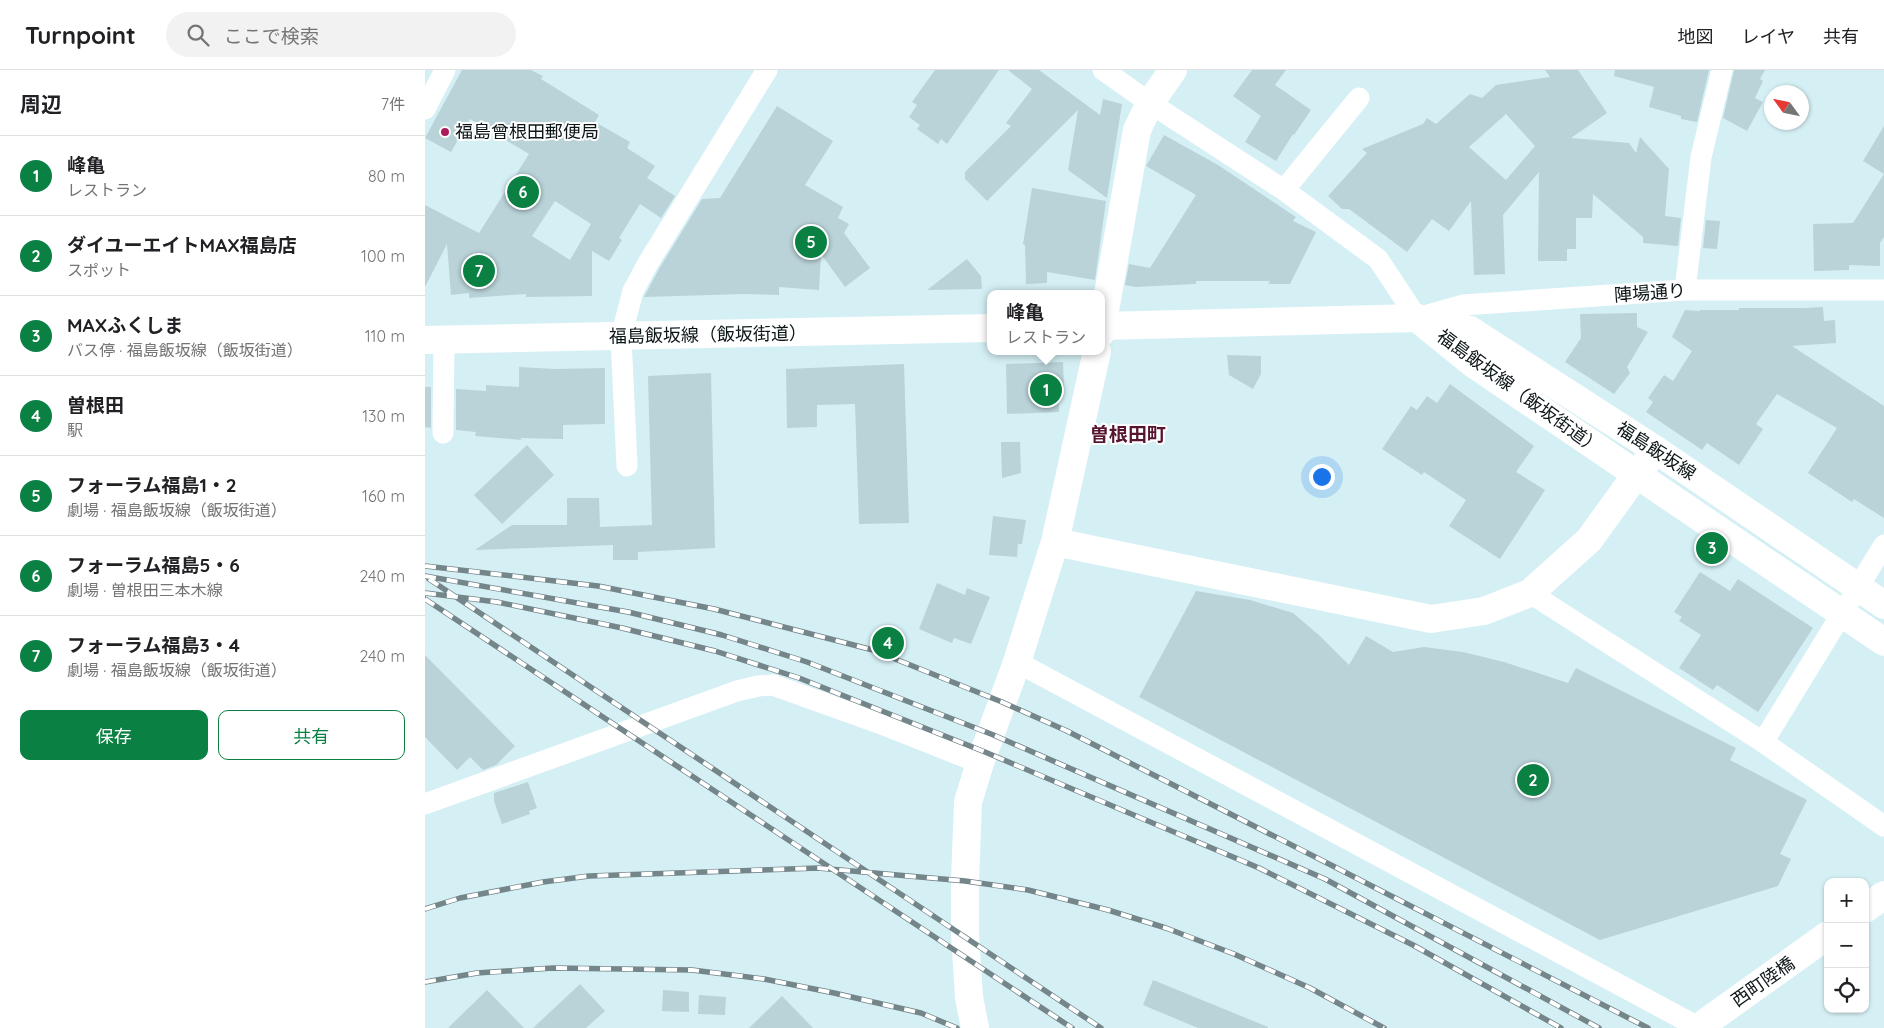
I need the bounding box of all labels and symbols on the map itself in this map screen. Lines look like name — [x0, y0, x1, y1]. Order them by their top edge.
north arrow — [1764, 85, 1809, 130]
place label: 福島曾根田郵便局 — [455, 120, 599, 143]
marker: 福島曾根田郵便局 — [439, 126, 451, 138]
pin: 6 — [507, 173, 539, 211]
pin: 5 — [795, 223, 827, 261]
pin: 7 — [463, 252, 495, 290]
street label: 陣場通り — [1613, 279, 1687, 306]
street label: 福島飯坂線（飯坂街道） — [609, 321, 807, 348]
street label: 福島飯坂線（飯坂街道） — [1432, 324, 1606, 459]
pin: 1 — [1030, 371, 1062, 409]
street label: 福島飯坂線 — [1612, 416, 1700, 485]
district label: 曽根田町 — [1090, 422, 1166, 446]
your location — [1309, 464, 1335, 490]
pin: 3 — [1696, 529, 1728, 567]
pin: 4 — [872, 624, 904, 662]
pin: 2 — [1517, 761, 1549, 799]
street label: 西町陸橋 — [1727, 952, 1799, 1012]

